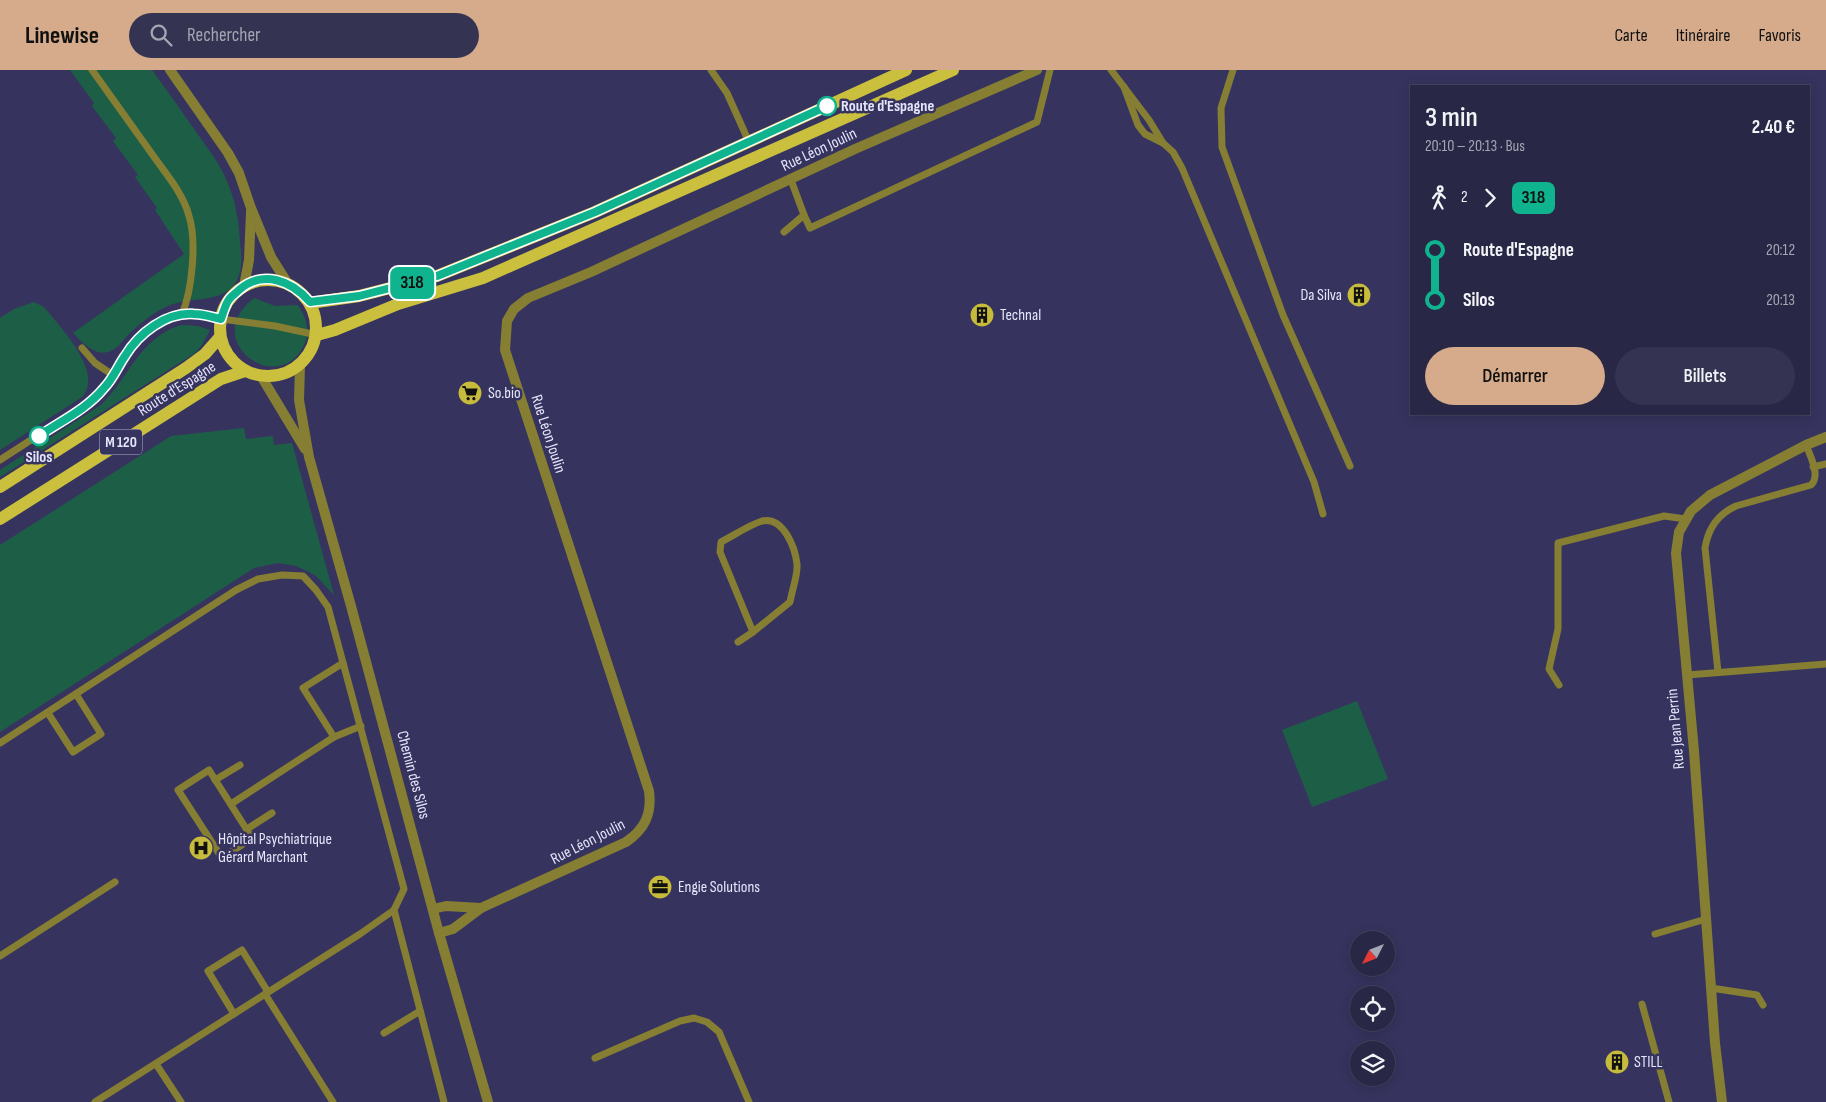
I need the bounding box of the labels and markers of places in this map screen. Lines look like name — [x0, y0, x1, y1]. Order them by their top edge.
marker: Route d'Espagne — [817, 96, 837, 116]
place label: Route d'Espagne — [841, 97, 934, 116]
building icon: Da Silva — [1346, 282, 1372, 308]
place label: Da Silva — [1301, 286, 1342, 305]
building icon: Technal — [969, 302, 995, 328]
place label: Technal — [1000, 306, 1041, 325]
supermarket icon: So.bio — [457, 380, 483, 406]
place label: So.bio — [488, 384, 521, 403]
marker: Silos — [29, 426, 49, 446]
place label: Silos — [26, 448, 52, 467]
place label: Hôpital Psychiatrique Gérard Marchant — [218, 830, 332, 867]
hospital icon: Hôpital Psychiatrique Gérard Marchant — [188, 835, 214, 861]
office icon: Engie Solutions — [647, 874, 673, 900]
place label: Engie Solutions — [678, 878, 760, 897]
building icon: STILL — [1604, 1049, 1630, 1075]
place label: STILL — [1634, 1053, 1662, 1072]

